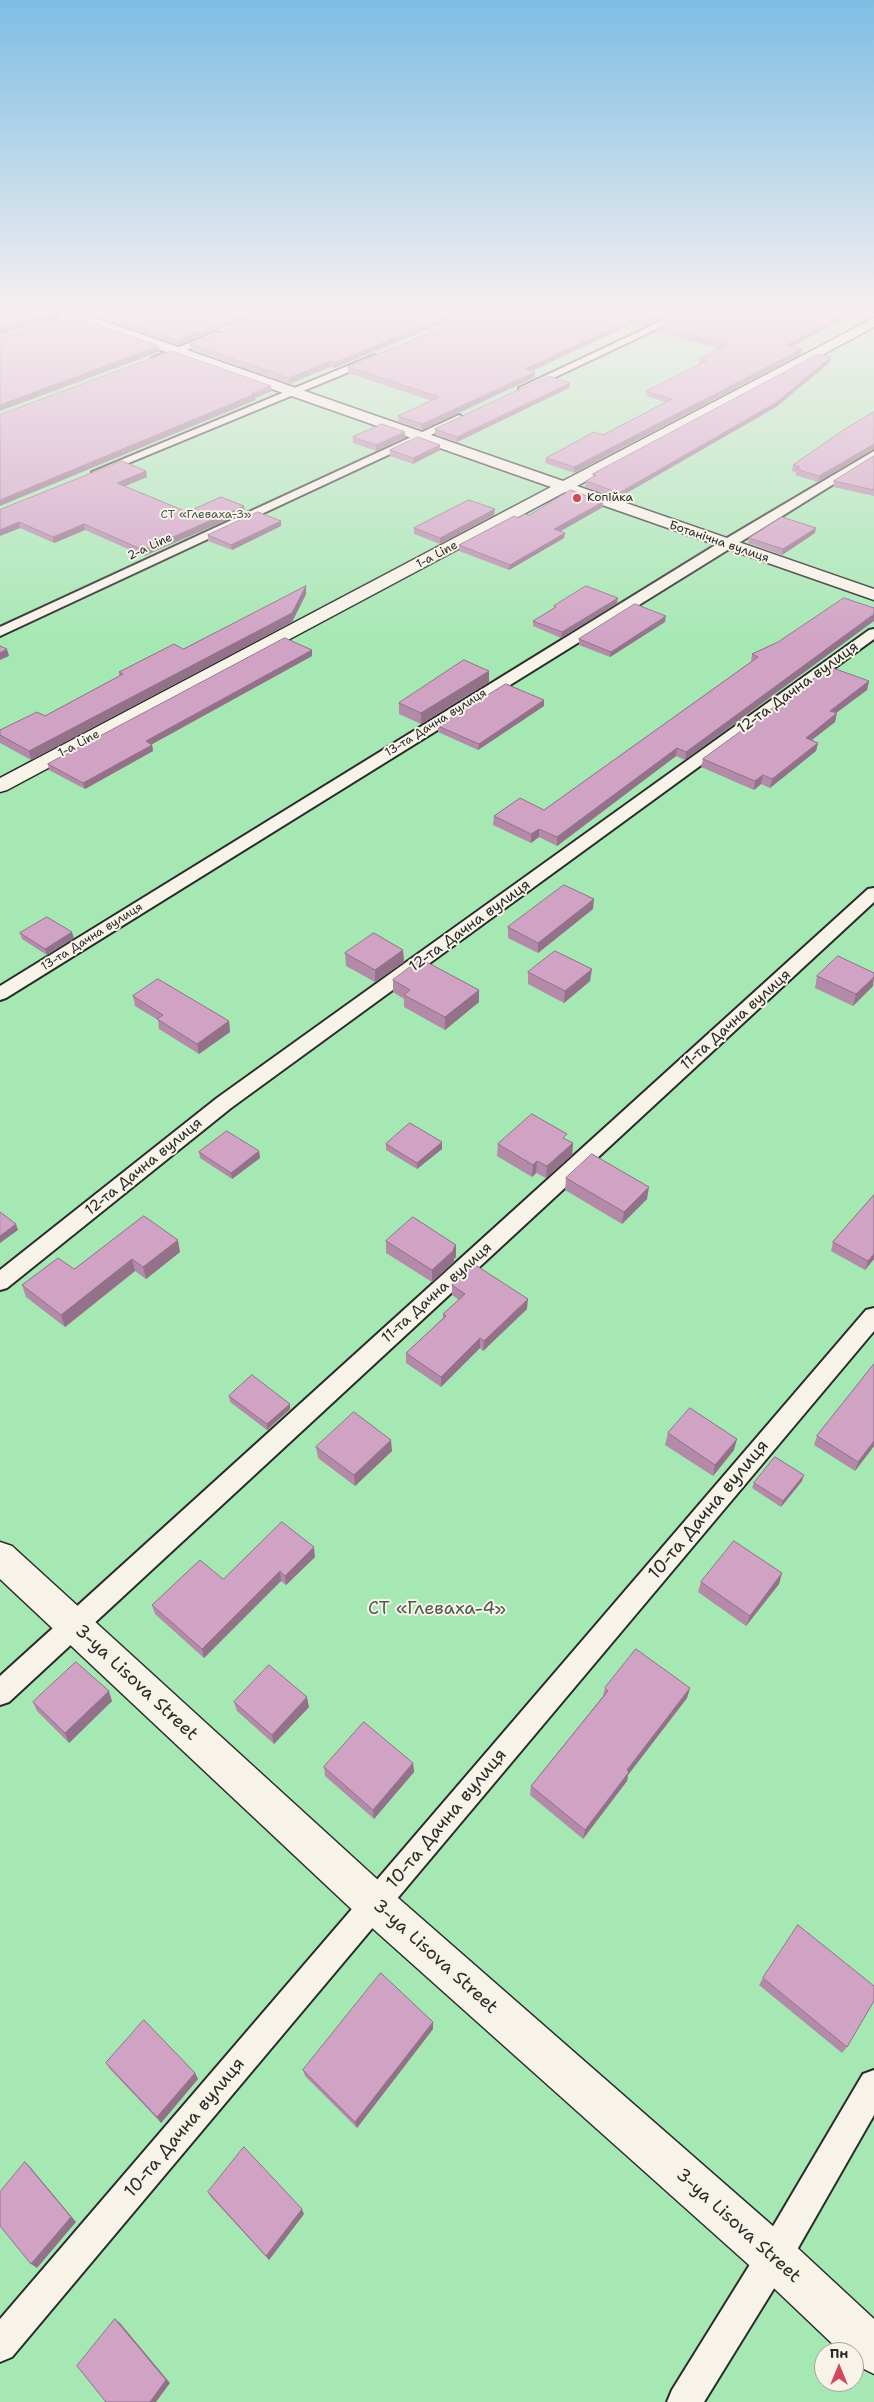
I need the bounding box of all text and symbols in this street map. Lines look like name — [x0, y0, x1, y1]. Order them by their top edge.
place label: Копійка — [587, 491, 633, 505]
marker: Копійка — [571, 492, 583, 504]
park label: СТ «Глеваха-3» — [161, 508, 251, 522]
street label: Ботанічна вулиця — [667, 518, 771, 566]
street label: 2-a Line — [125, 530, 175, 564]
street label: 1-a Line — [414, 538, 460, 572]
street label: 12-та Дачна вулиця — [734, 638, 862, 738]
street label: 13-та Дачна вулиця — [383, 686, 489, 760]
street label: 1-a Line — [56, 727, 102, 761]
street label: 12-та Дачна вулиця — [406, 876, 534, 976]
street label: 13-та Дачна вулиця — [39, 900, 145, 974]
street label: 11-та Дачна вулиця — [677, 966, 795, 1074]
street label: 12-та Дачна вулиця — [82, 1114, 206, 1220]
street label: 11-та Дачна вулиця — [378, 1239, 496, 1347]
street label: 10-та Дачна вулиця — [644, 1436, 774, 1584]
park label: СТ «Глеваха-4» — [368, 1598, 506, 1620]
street label: 3-ya Lisova Street — [70, 1620, 202, 1746]
street label: 10-та Дачна вулиця — [382, 1745, 512, 1893]
street label: 3-ya Lisova Street — [368, 1895, 502, 2019]
street label: 10-та Дачна вулиця — [120, 2054, 250, 2202]
street label: 3-ya Lisova Street — [671, 2164, 805, 2288]
north arrow — [814, 2342, 864, 2392]
text: Пн — [830, 2344, 848, 2362]

